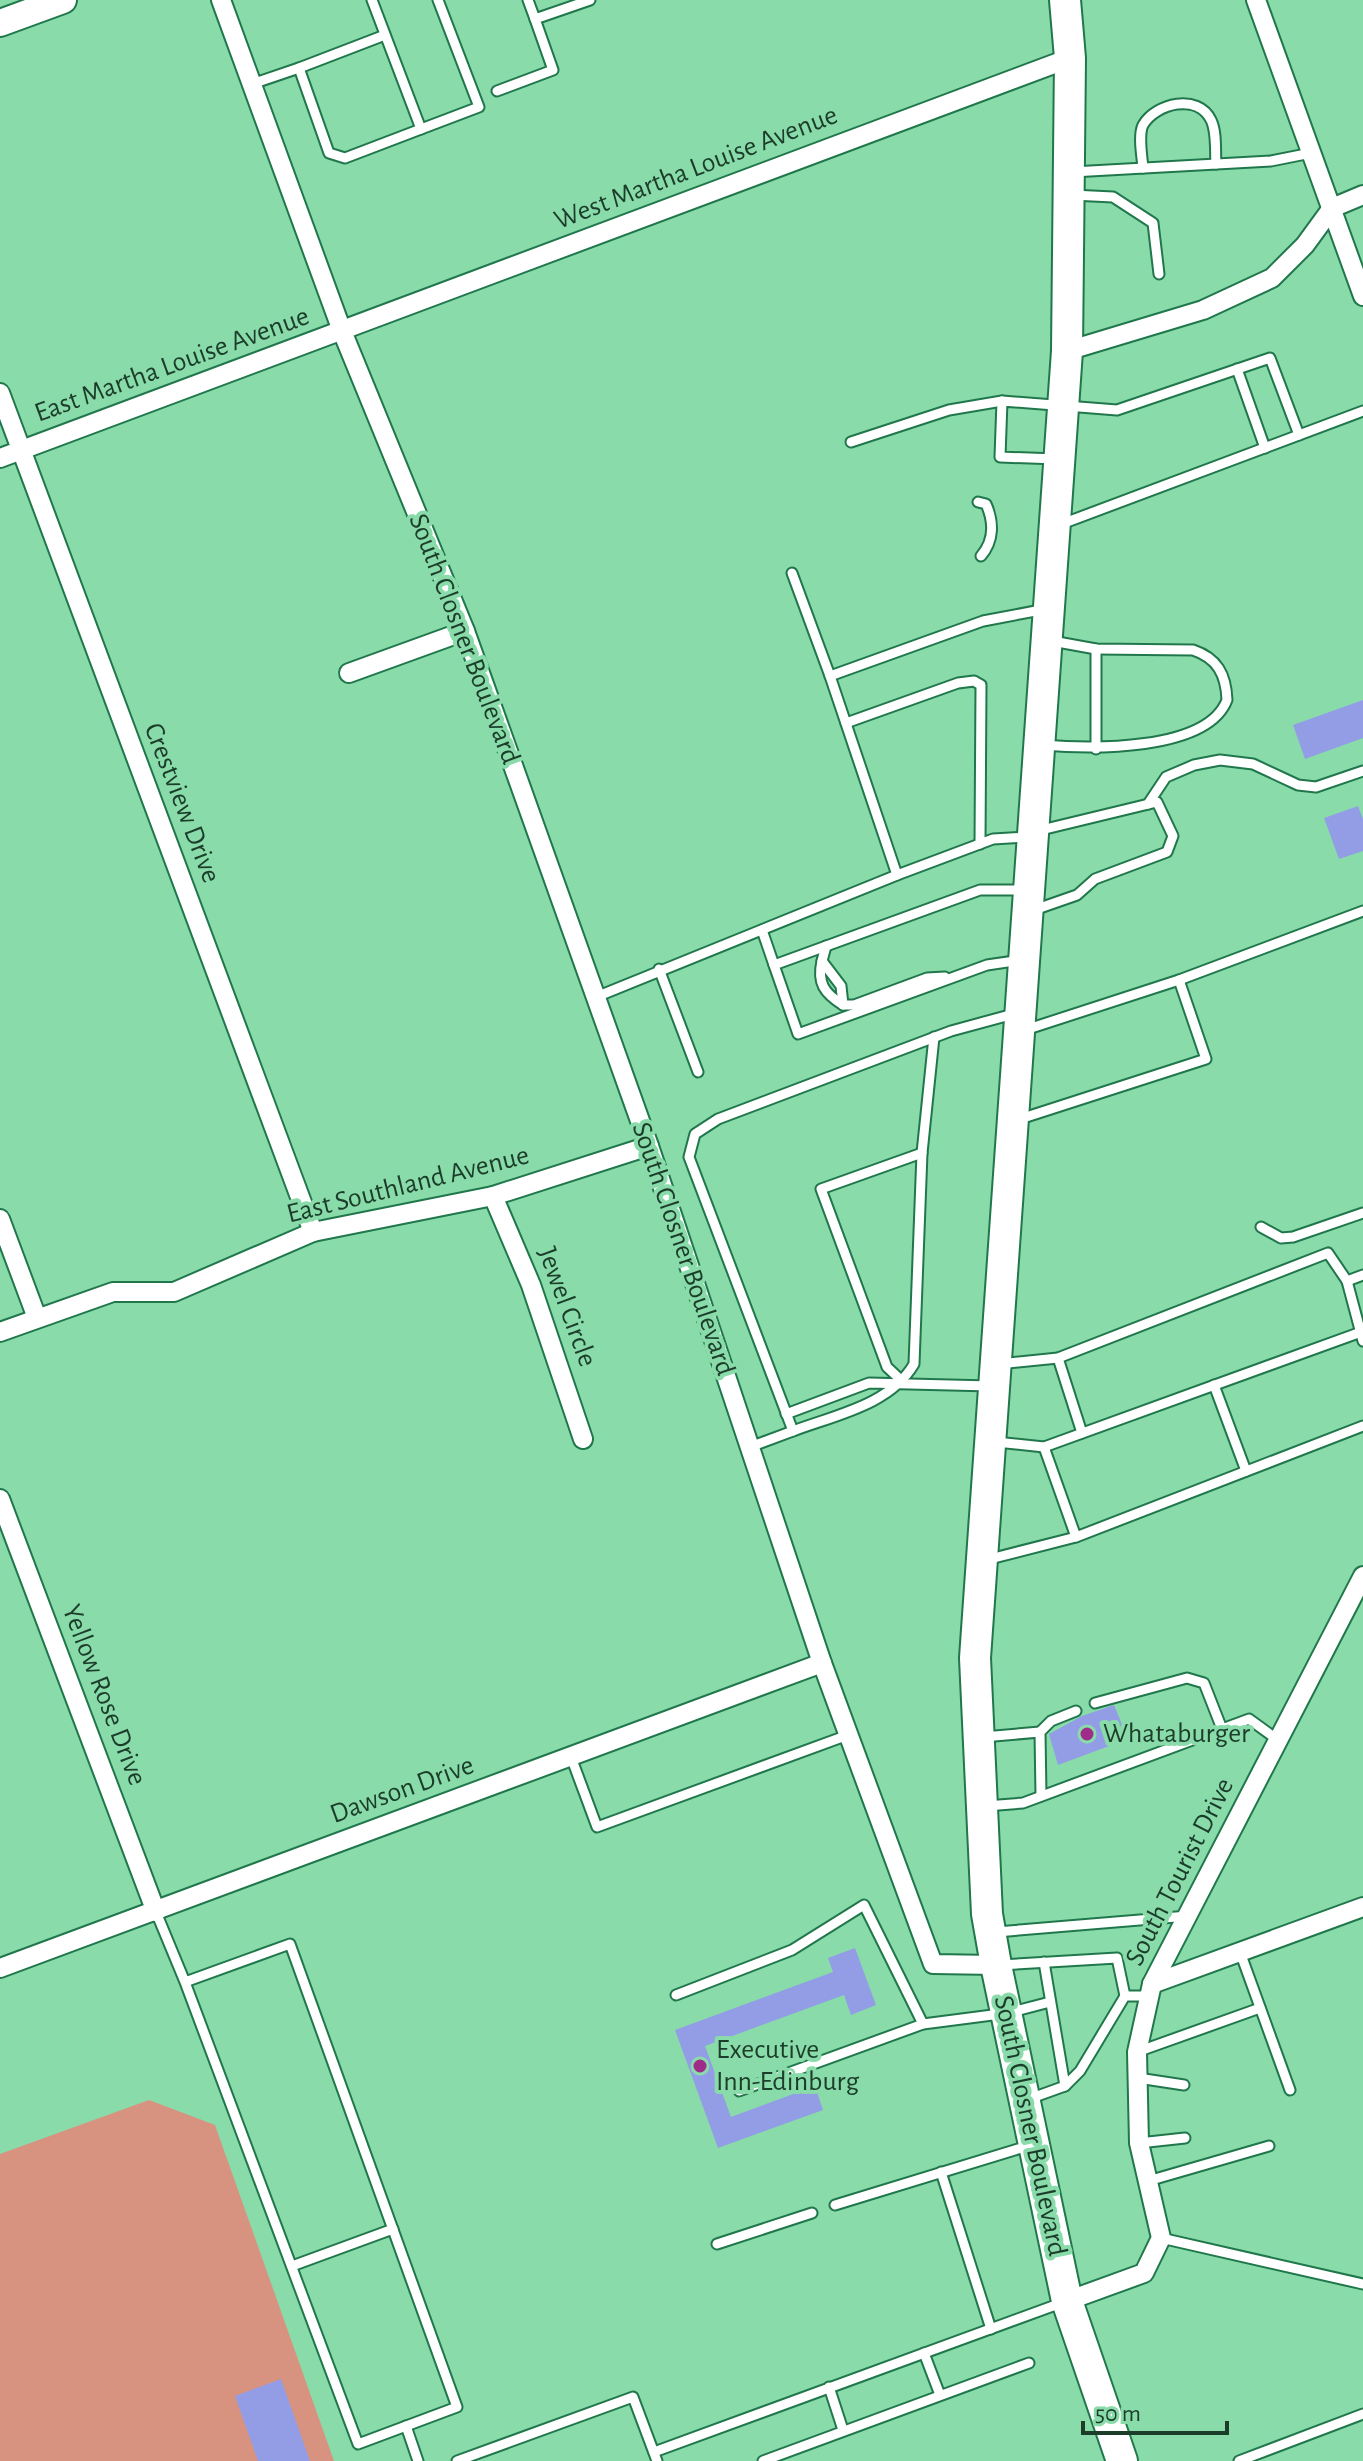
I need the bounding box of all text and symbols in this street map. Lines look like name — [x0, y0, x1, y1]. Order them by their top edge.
street label: West Martha Louise Avenue — [551, 101, 841, 235]
street label: East Martha Louise Avenue — [31, 302, 313, 428]
street label: South Closner Boulevard — [403, 510, 525, 768]
street label: Crestview Drive — [139, 719, 225, 887]
street label: South Closner Boulevard — [627, 1119, 739, 1379]
street label: East Southland Avenue — [284, 1141, 532, 1229]
street label: Jewel Circle — [532, 1244, 602, 1370]
street label: Yellow Rose Drive — [57, 1601, 151, 1789]
place label: Whataburger — [1103, 1720, 1250, 1748]
marker: Whataburger — [1078, 1725, 1096, 1743]
street label: Dawson Drive — [326, 1751, 478, 1829]
street label: South Tourist Drive — [1121, 1774, 1239, 1970]
street label: South Closner Boulevard — [989, 1993, 1071, 2259]
place label: Executive Inn-Edinburg — [716, 2036, 860, 2096]
marker: Executive Inn-Edinburg — [691, 2057, 709, 2075]
scale bar — [1083, 2385, 1227, 2435]
text: 50 m — [1095, 2402, 1141, 2426]

